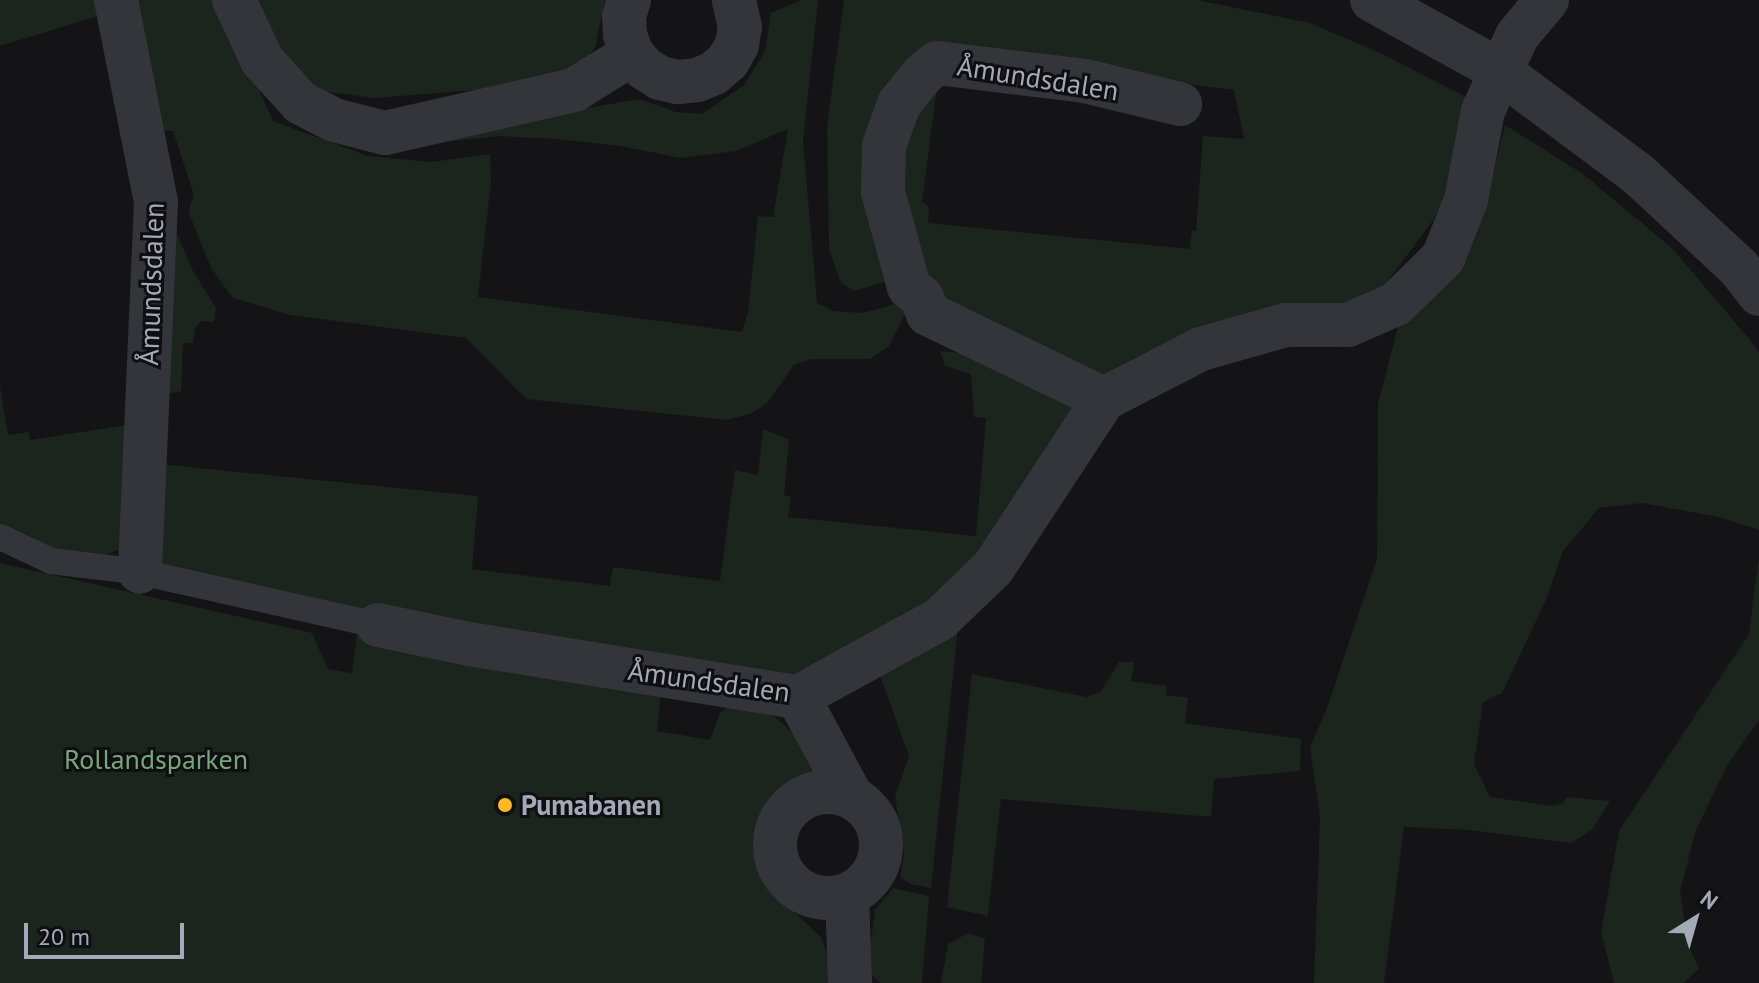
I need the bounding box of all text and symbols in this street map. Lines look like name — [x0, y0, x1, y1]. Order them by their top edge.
street label: Åmundsdalen — [955, 49, 1121, 107]
street label: Åmundsdalen — [131, 202, 171, 366]
street label: Åmundsdalen — [626, 653, 792, 709]
park label: Rollandsparken — [64, 742, 248, 776]
place label: Pumabanen — [521, 788, 661, 822]
marker: Pumabanen — [496, 796, 514, 814]
north arrow — [1655, 879, 1735, 959]
text: N — [1695, 884, 1724, 915]
scale bar — [28, 907, 188, 957]
text: 20 m — [38, 921, 90, 952]

